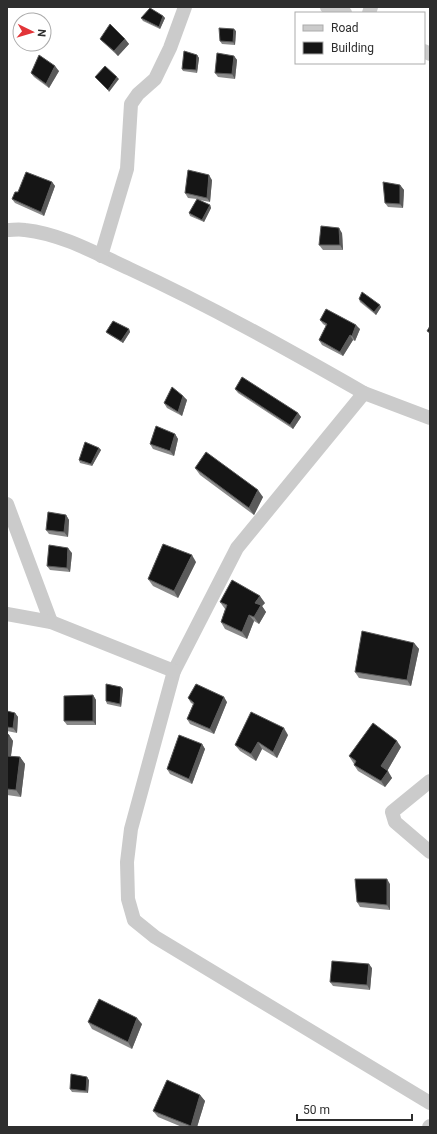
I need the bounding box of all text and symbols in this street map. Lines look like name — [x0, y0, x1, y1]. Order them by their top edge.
north arrow — [12, 12, 52, 52]
legend — [295, 12, 425, 64]
text: Road — [331, 21, 359, 35]
text: N — [35, 28, 48, 37]
text: Building — [331, 41, 374, 55]
scale bar — [297, 1096, 412, 1122]
text: 50 m — [303, 1103, 330, 1117]

